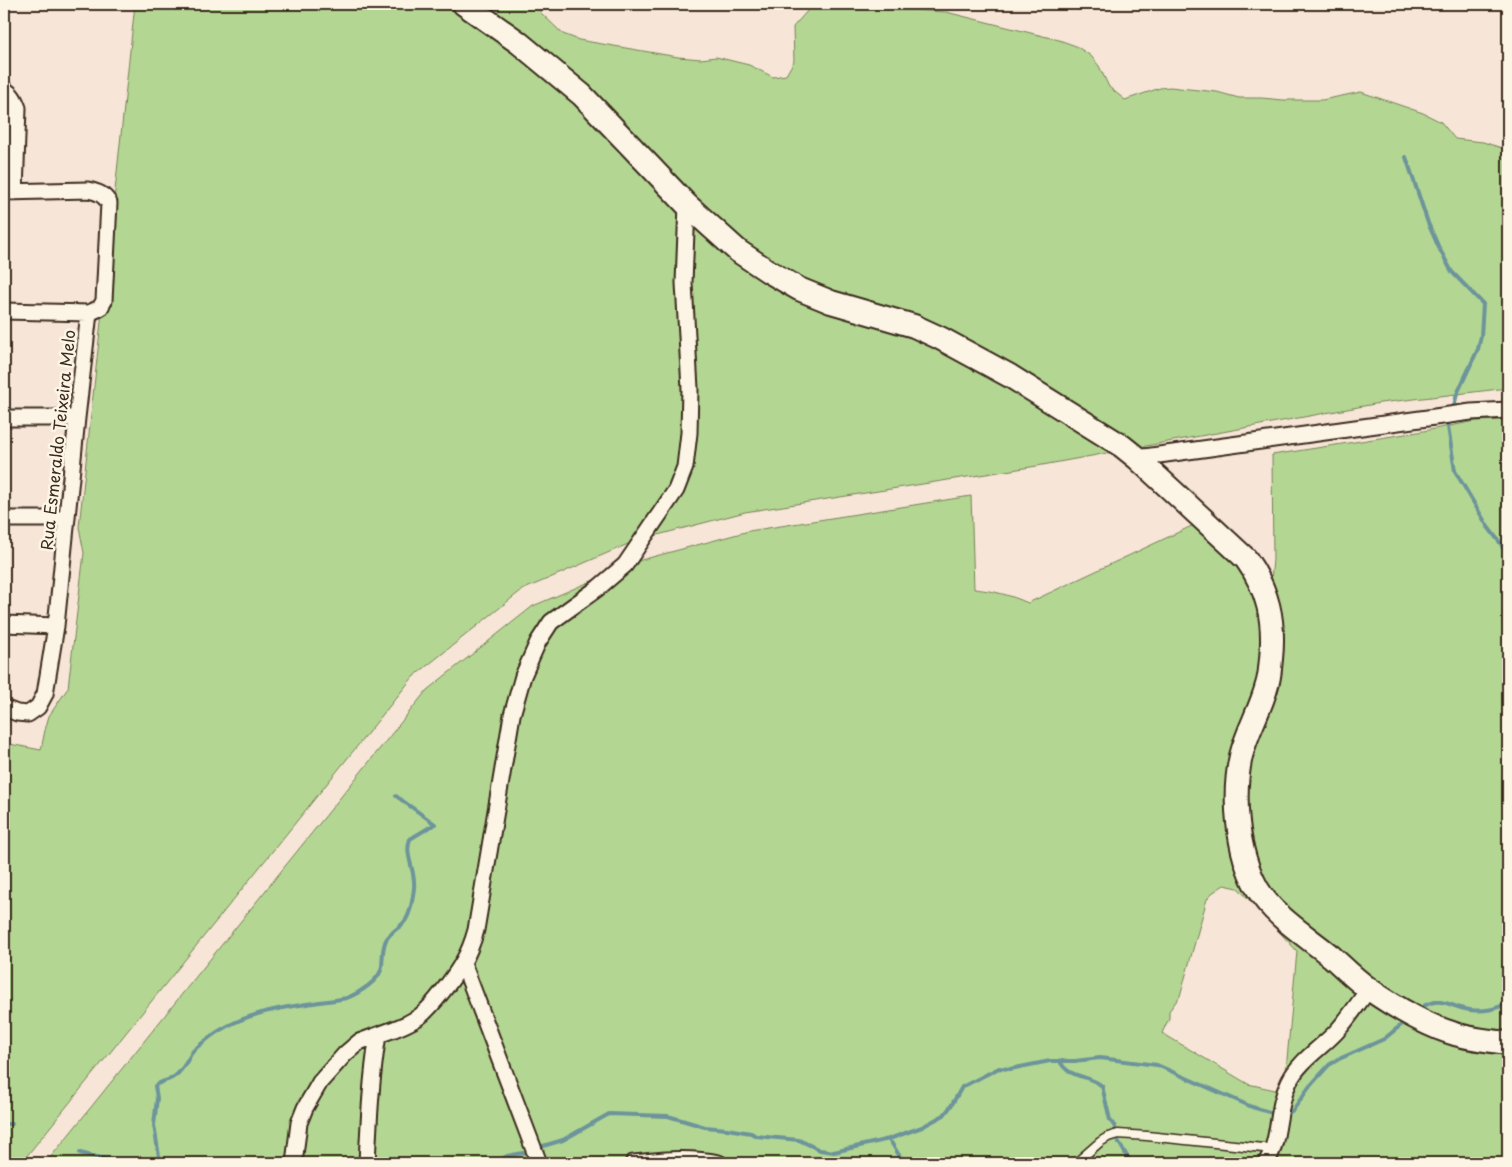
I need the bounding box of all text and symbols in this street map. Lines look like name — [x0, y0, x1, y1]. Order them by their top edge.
street label: Rua Esmeraldo Teixeira Melo — [33, 328, 81, 551]

